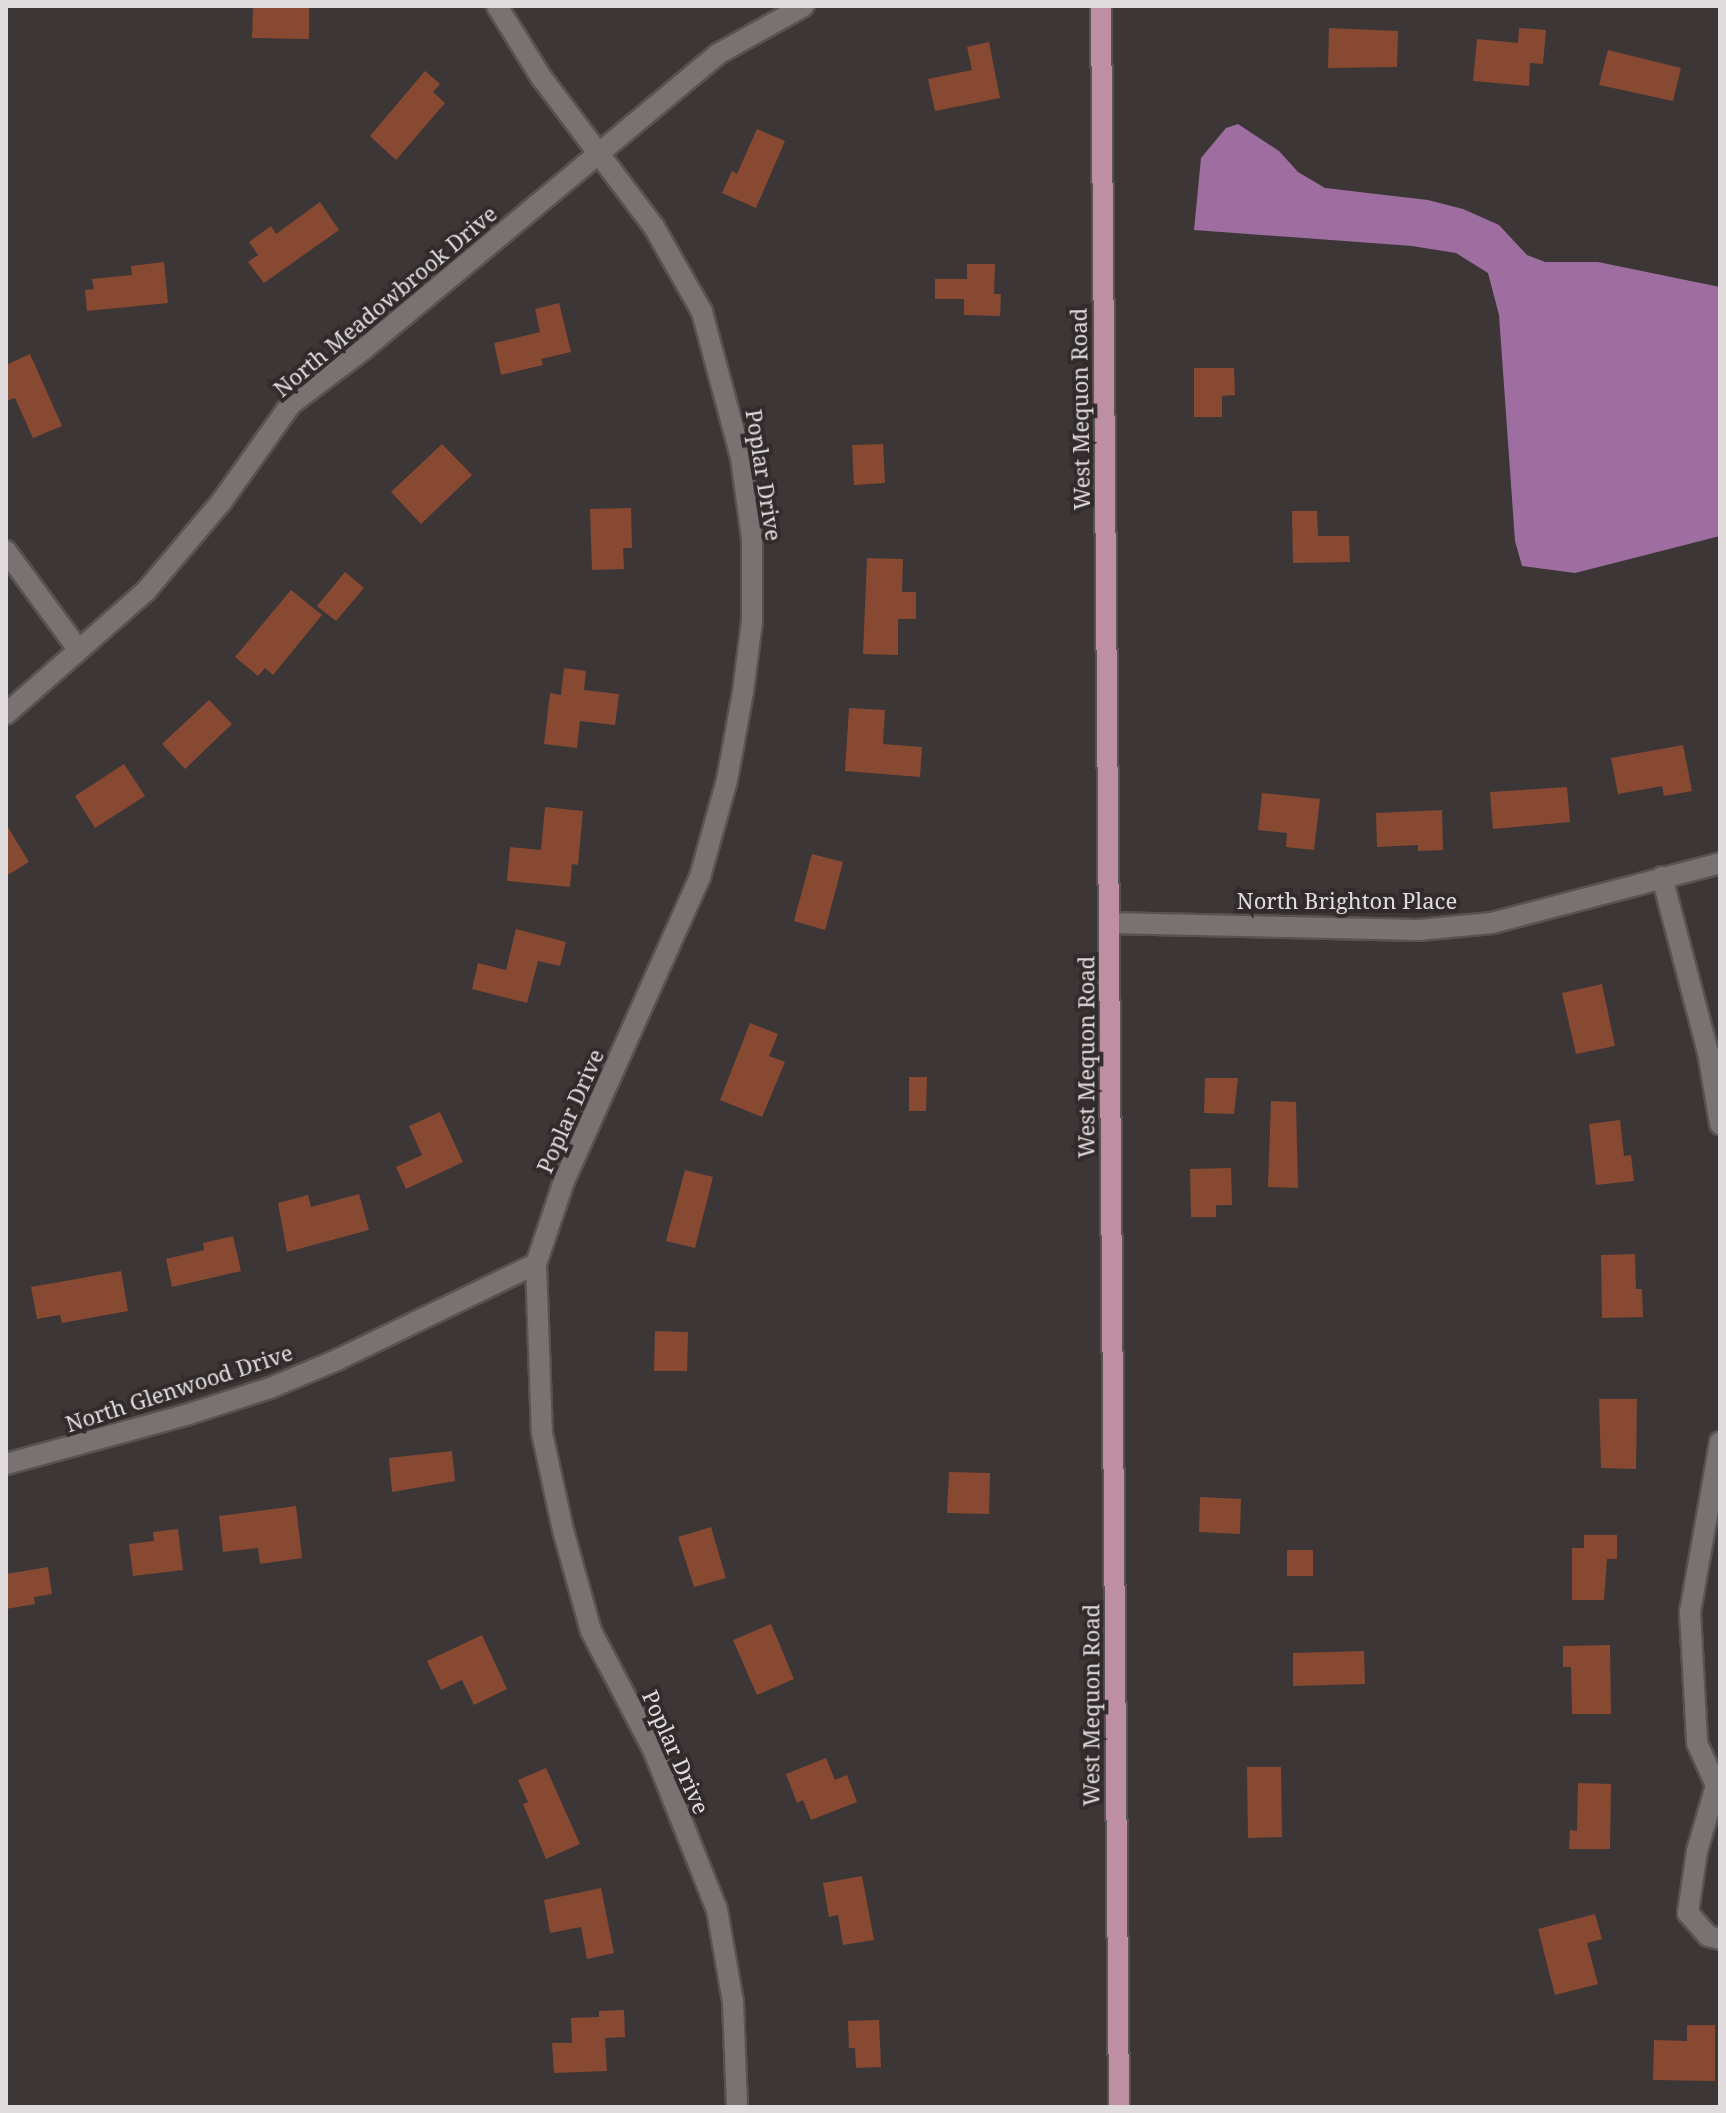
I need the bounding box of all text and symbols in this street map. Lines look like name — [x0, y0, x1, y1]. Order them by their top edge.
street label: North Meadowbrook Drive — [268, 200, 502, 402]
street label: West Mequon Road — [1065, 308, 1095, 510]
street label: Poplar Drive — [741, 407, 787, 543]
street label: North Brighton Place — [1237, 888, 1457, 914]
street label: West Mequon Road — [1073, 956, 1099, 1158]
street label: Poplar Drive — [531, 1045, 609, 1177]
street label: North Glenwood Drive — [62, 1339, 296, 1437]
street label: West Mequon Road — [1078, 1604, 1104, 1806]
street label: Poplar Drive — [637, 1686, 715, 1818]

